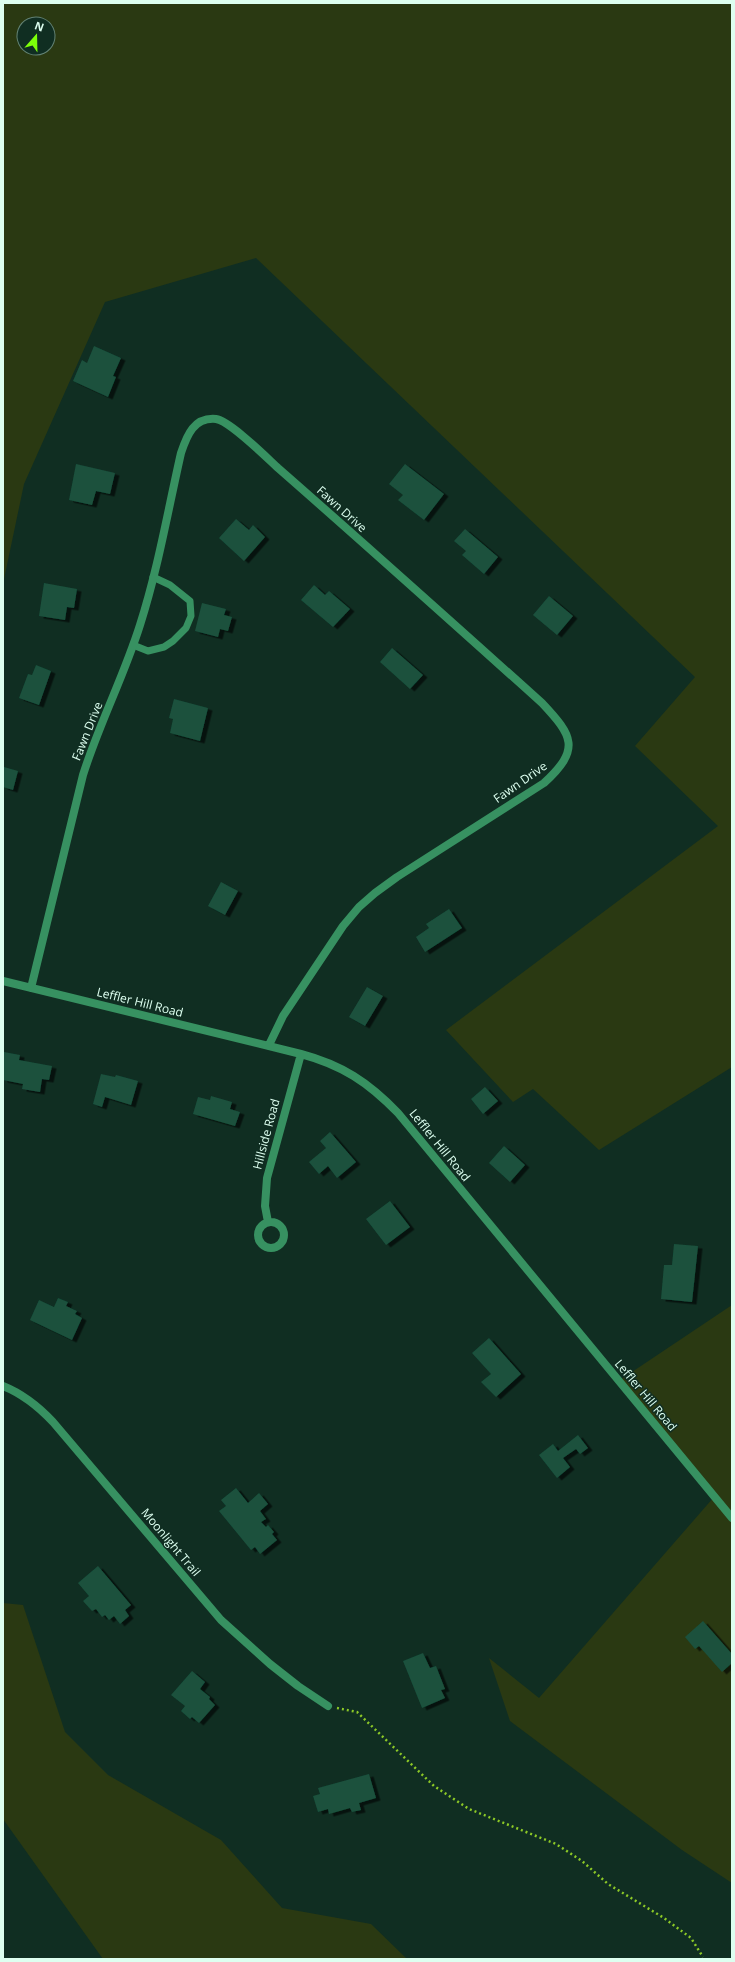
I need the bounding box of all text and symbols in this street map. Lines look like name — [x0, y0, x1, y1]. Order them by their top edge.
north arrow — [16, 16, 56, 56]
text: N — [33, 18, 46, 35]
street label: Fawn Drive — [313, 482, 371, 536]
street label: Fawn Drive — [68, 699, 107, 763]
street label: Fawn Drive — [490, 757, 550, 807]
street label: Leffler Hill Road — [95, 983, 185, 1021]
street label: Hillside Road — [248, 1097, 284, 1171]
street label: Leffler Hill Road — [406, 1105, 474, 1185]
street label: Leffler Hill Road — [611, 1356, 681, 1434]
street label: Moonlight Trail — [137, 1504, 205, 1580]

